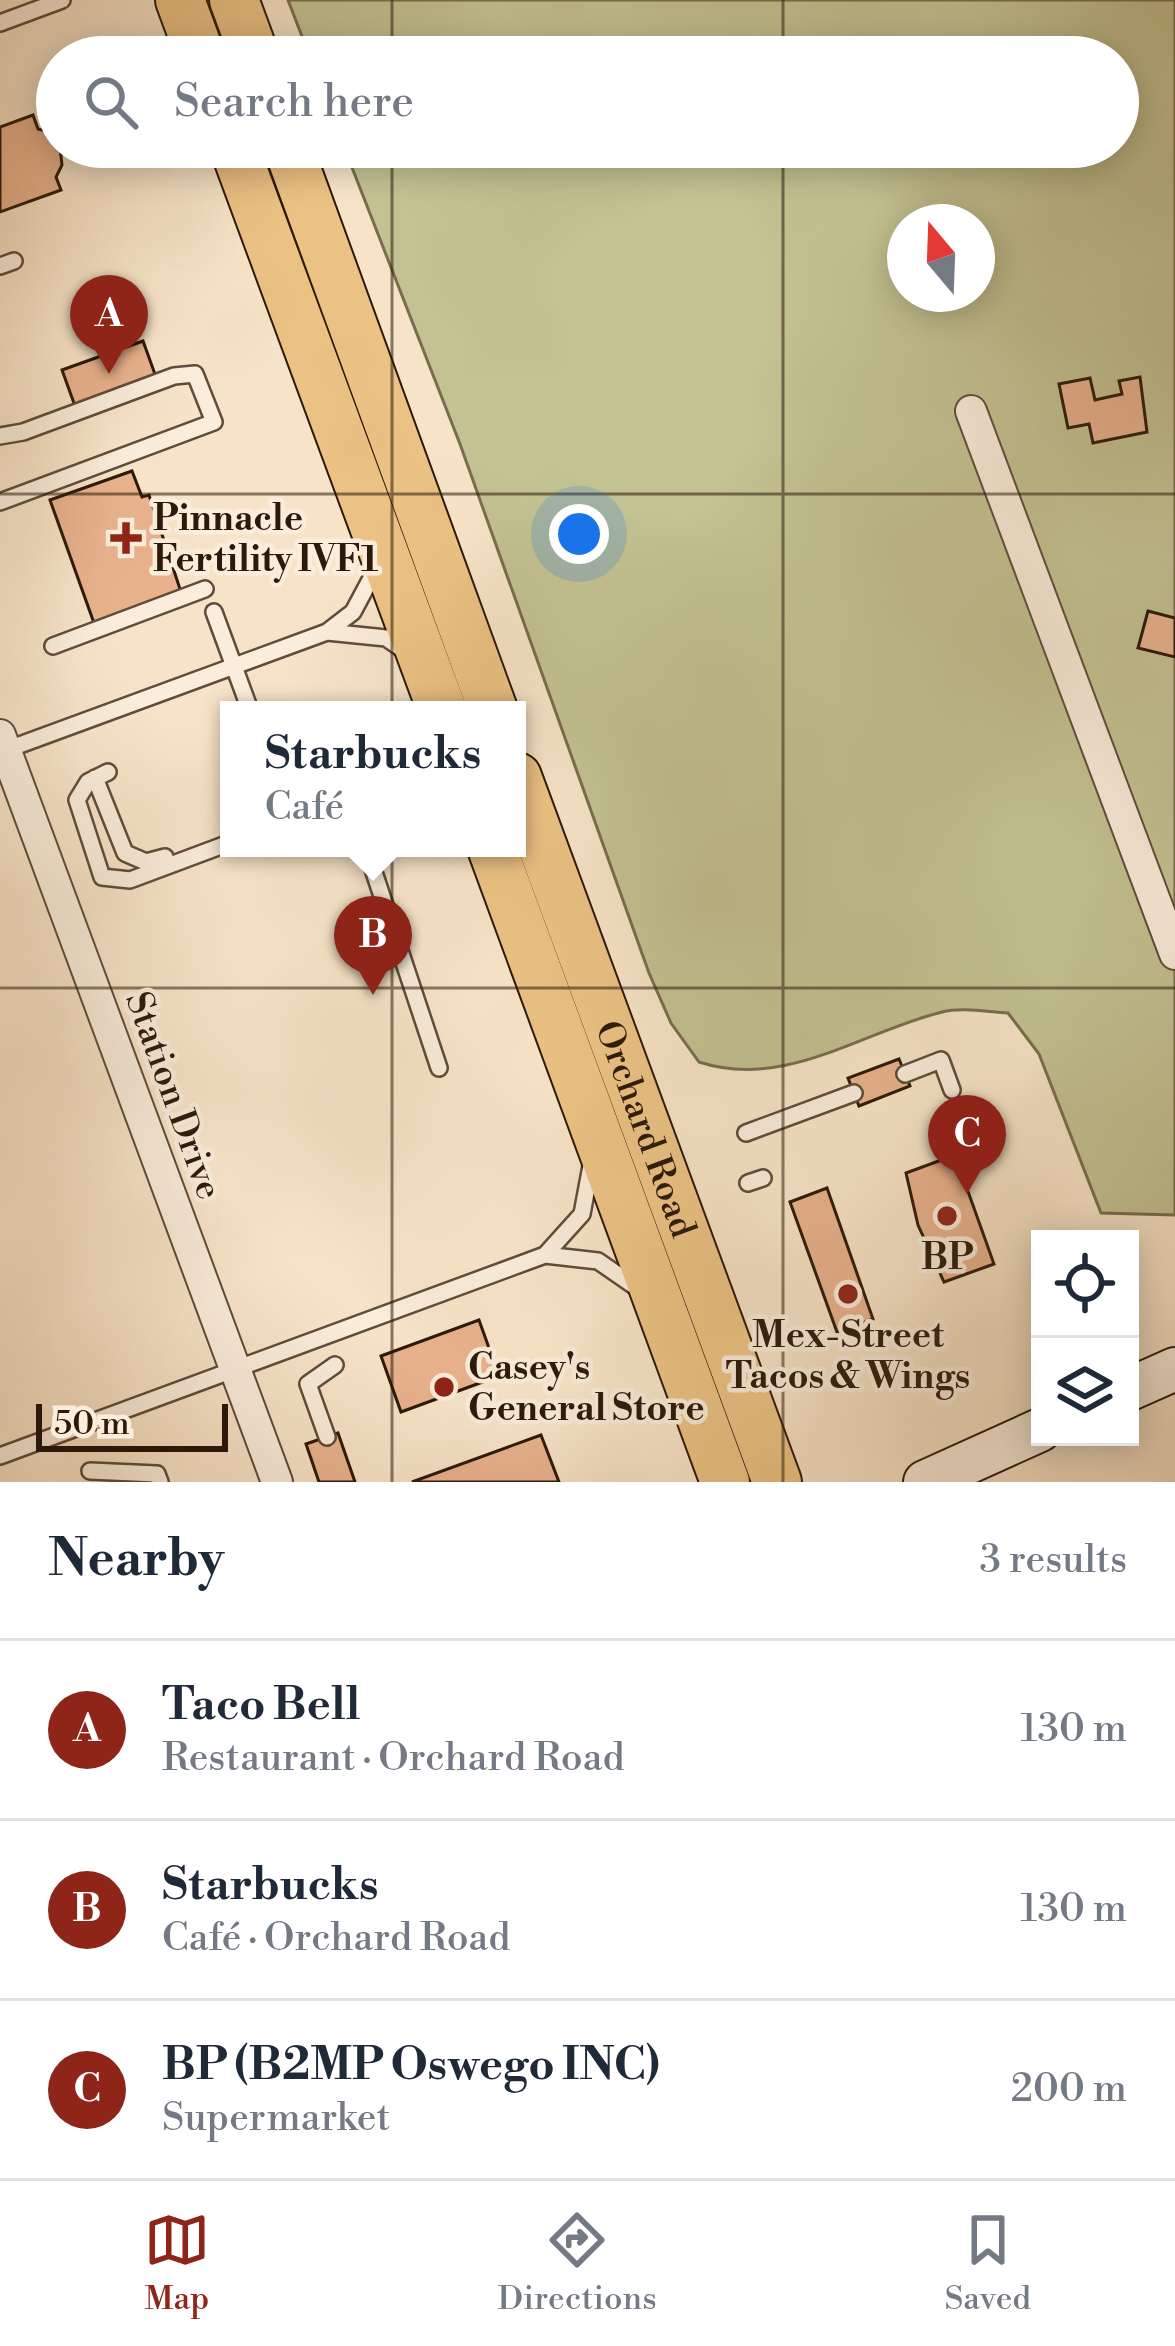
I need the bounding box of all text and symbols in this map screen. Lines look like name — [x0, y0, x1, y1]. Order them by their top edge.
search box — [36, 36, 1139, 168]
icon: search — [78, 69, 144, 135]
text: Search here — [174, 74, 414, 131]
north arrow — [887, 204, 995, 312]
pin: A — [70, 275, 148, 374]
place label: Pinnacle Fertility IVF1 — [153, 497, 378, 583]
your location — [549, 504, 609, 564]
marker: Pinnacle Fertility IVF1 — [110, 522, 142, 554]
popup — [220, 701, 526, 857]
text: Starbucks — [265, 726, 481, 783]
text: Café — [265, 783, 344, 832]
pin: B — [334, 896, 412, 995]
street label: Station Drive — [114, 986, 231, 1206]
street label: Orchard Road — [584, 1015, 705, 1245]
pin: C — [928, 1095, 1006, 1194]
marker: BP — [934, 1203, 960, 1229]
map controls — [1031, 1230, 1139, 1446]
button: locate — [1031, 1230, 1139, 1338]
place label: BP — [921, 1236, 974, 1281]
marker: Mex-Street Tacos & Wings — [835, 1281, 861, 1307]
place label: Mex-Street Tacos & Wings — [726, 1314, 970, 1400]
button: layers — [1031, 1338, 1139, 1446]
place label: Casey's General Store — [468, 1346, 705, 1432]
marker: Casey's General Store — [431, 1374, 457, 1400]
scale bar — [36, 1398, 228, 1451]
text: 50 m — [54, 1404, 130, 1445]
text: Nearby — [48, 1528, 224, 1592]
text: 3 results — [979, 1536, 1127, 1585]
text: Taco Bell — [162, 1677, 360, 1734]
text: A — [73, 1705, 101, 1754]
text: 130 m — [1021, 1705, 1127, 1754]
text: Restaurant · Orchard Road — [162, 1734, 625, 1783]
text: Starbucks — [162, 1857, 379, 1914]
text: B — [72, 1885, 102, 1934]
text: 130 m — [1021, 1885, 1127, 1934]
text: Café · Orchard Road — [162, 1914, 511, 1963]
text: BP (B2MP Oswego INC) — [162, 2037, 660, 2094]
text: C — [73, 2065, 101, 2114]
text: 200 m — [1011, 2065, 1127, 2114]
text: Supermarket — [162, 2094, 390, 2143]
tab: Map — [144, 2207, 210, 2320]
tab: Directions — [498, 2207, 657, 2320]
tab: Saved — [944, 2207, 1031, 2320]

